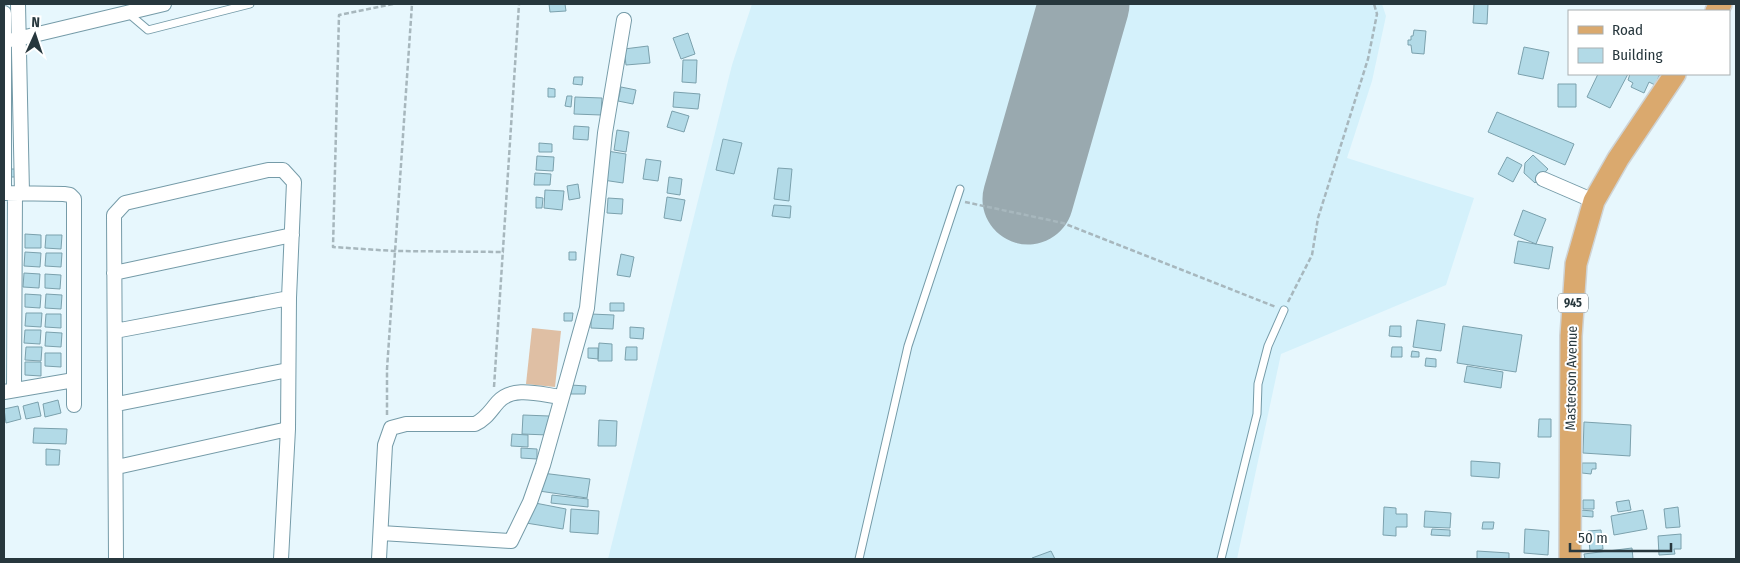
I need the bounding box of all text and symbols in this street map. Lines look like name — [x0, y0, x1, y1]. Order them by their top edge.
north arrow — [10, 10, 60, 60]
legend — [1568, 10, 1730, 75]
text: N — [31, 14, 40, 31]
text: Road — [1612, 21, 1643, 39]
text: Building — [1612, 46, 1663, 64]
road number: 945 — [1558, 294, 1588, 312]
street label: Masterson Avenue — [1562, 325, 1581, 431]
scale bar — [1570, 520, 1671, 552]
text: 50 m — [1578, 529, 1608, 547]

